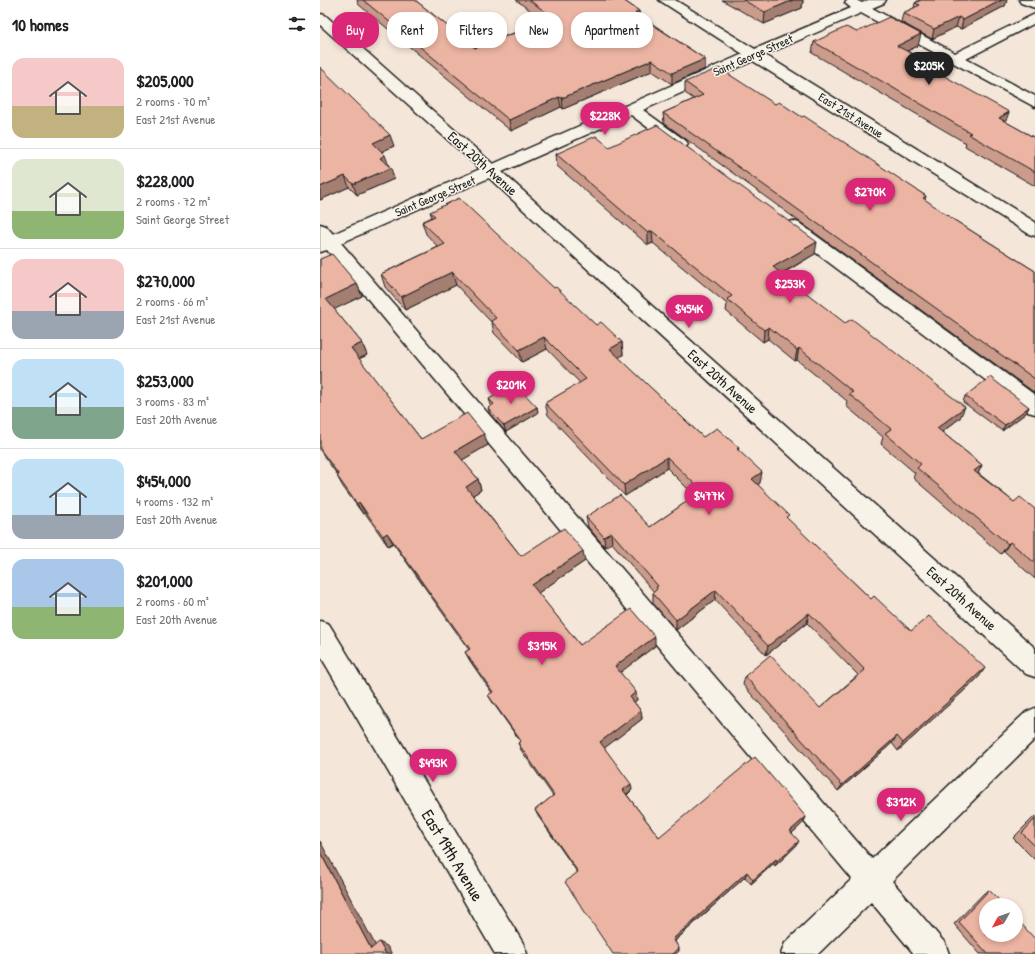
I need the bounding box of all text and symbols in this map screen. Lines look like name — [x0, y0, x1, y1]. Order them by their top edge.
chip: Buy — [332, 12, 379, 48]
chip: Rent — [387, 12, 438, 48]
chip: Filters — [446, 12, 507, 48]
chip: New — [515, 12, 563, 48]
chip: Apartment — [571, 12, 653, 48]
text: 10 homes — [12, 13, 69, 36]
icon: filters — [286, 13, 308, 35]
street label: Saint George Street — [710, 29, 797, 80]
pin: $205K — [901, 52, 957, 86]
text: $205K — [914, 56, 944, 74]
text: $205,000 — [136, 69, 194, 92]
icon: home — [44, 74, 92, 122]
street label: East 21st Avenue — [815, 88, 887, 142]
text: 2 rooms · 70 m² — [136, 92, 210, 110]
pin: $228K — [577, 102, 633, 136]
text: $228K — [589, 106, 621, 124]
text: East 21st Avenue — [136, 110, 216, 128]
street label: East 20th Avenue — [444, 127, 522, 200]
text: $228,000 — [136, 169, 194, 192]
street label: Saint George Street — [392, 171, 479, 221]
icon: home — [44, 175, 92, 223]
pin: $270K — [842, 178, 898, 212]
text: $270K — [854, 182, 886, 200]
text: 2 rooms · 72 m² — [136, 192, 210, 210]
text: Saint George Street — [136, 210, 229, 228]
text: $270,000 — [136, 269, 195, 292]
pin: $253K — [762, 270, 818, 304]
text: $253K — [775, 274, 805, 292]
icon: home — [44, 275, 92, 323]
text: 2 rooms · 66 m² — [136, 292, 208, 310]
pin: $454K — [661, 295, 717, 329]
text: $454K — [675, 299, 703, 317]
text: East 21st Avenue — [136, 310, 216, 328]
street label: East 20th Avenue — [684, 345, 762, 418]
text: $253,000 — [136, 369, 194, 392]
pin: $201K — [483, 371, 539, 405]
icon: home — [44, 375, 92, 423]
text: $201K — [496, 375, 526, 393]
text: 3 rooms · 83 m² — [136, 392, 209, 410]
text: East 20th Avenue — [136, 410, 217, 428]
text: $454,000 — [136, 469, 191, 492]
icon: home — [44, 475, 92, 523]
pin: $477K — [681, 482, 737, 516]
text: $477K — [693, 486, 725, 504]
text: 4 rooms · 132 m² — [136, 492, 213, 510]
text: East 20th Avenue — [136, 510, 217, 528]
street label: East 20th Avenue — [923, 562, 1001, 635]
text: $201,000 — [136, 569, 193, 592]
icon: home — [44, 575, 92, 623]
text: 2 rooms · 60 m² — [136, 592, 209, 610]
text: East 20th Avenue — [136, 610, 217, 628]
pin: $315K — [514, 632, 570, 666]
text: $315K — [527, 636, 557, 654]
pin: $493K — [405, 749, 461, 783]
text: $493K — [419, 753, 447, 771]
pin: $312K — [873, 788, 929, 822]
text: $312K — [886, 792, 916, 810]
street label: East 19th Avenue — [417, 805, 489, 905]
north arrow — [979, 898, 1023, 942]
map controls — [979, 898, 1023, 942]

